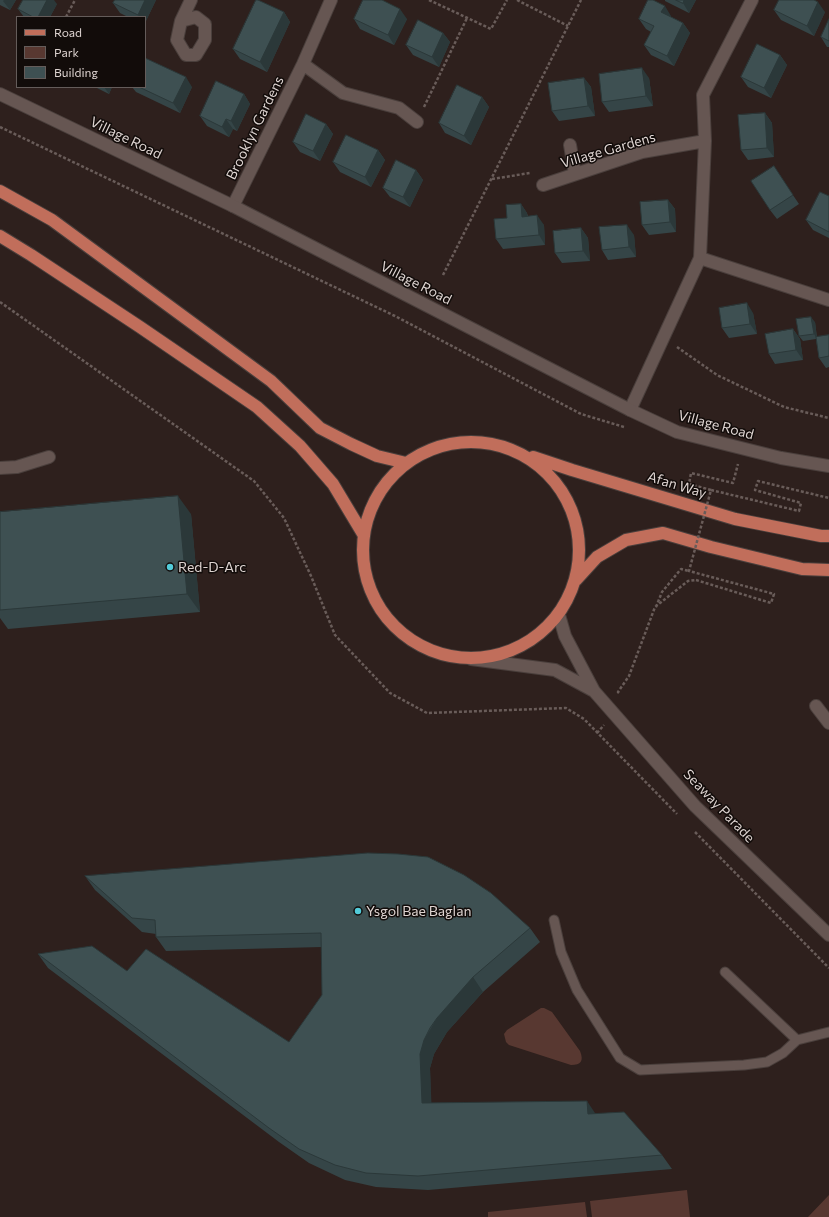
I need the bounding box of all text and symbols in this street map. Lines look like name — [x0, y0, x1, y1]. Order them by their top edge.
legend — [16, 16, 146, 88]
text: Road — [54, 25, 82, 39]
text: Park — [54, 45, 79, 59]
text: Building — [54, 65, 98, 79]
street label: Brooklyn Gardens — [223, 74, 287, 182]
street label: Village Road — [87, 113, 165, 163]
street label: Village Gardens — [559, 128, 657, 172]
street label: Village Road — [378, 258, 454, 308]
street label: Village Road — [676, 407, 756, 443]
street label: Afan Way — [645, 468, 709, 502]
place label: Red-D-Arc — [178, 559, 246, 575]
marker: Red-D-Arc — [165, 562, 175, 572]
street label: Seaway Parade — [680, 766, 758, 846]
place label: Ysgol Bae Baglan — [366, 903, 472, 919]
marker: Ysgol Bae Baglan — [353, 906, 363, 916]

